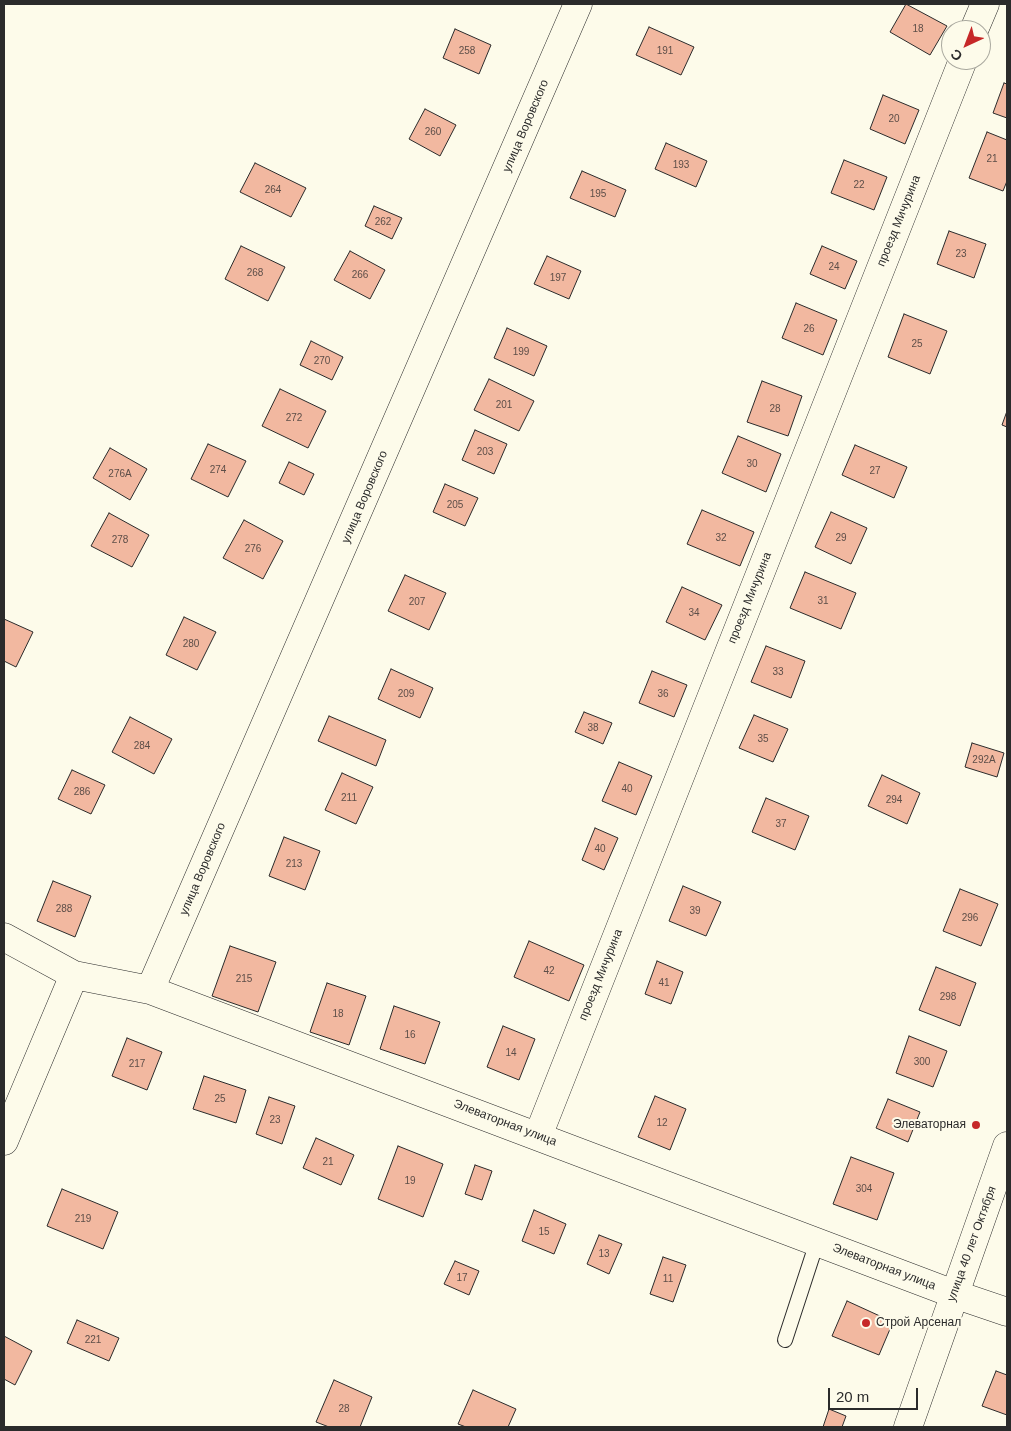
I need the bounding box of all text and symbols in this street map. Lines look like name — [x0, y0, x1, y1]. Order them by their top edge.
north arrow — [941, 20, 991, 70]
house number: 18 — [912, 23, 924, 35]
house number: 258 — [459, 45, 475, 57]
house number: 191 — [657, 45, 673, 57]
text: С — [947, 46, 966, 65]
street label: улица Воровского — [500, 77, 552, 175]
house number: 20 — [888, 113, 900, 125]
house number: 260 — [425, 126, 441, 138]
house number: 21 — [986, 153, 998, 165]
house number: 193 — [673, 159, 689, 171]
street label: проезд Мичурина — [874, 173, 924, 269]
house number: 22 — [853, 179, 865, 191]
house number: 264 — [265, 184, 281, 196]
house number: 195 — [590, 188, 606, 200]
house number: 262 — [375, 216, 391, 228]
house number: 23 — [955, 248, 967, 260]
house number: 24 — [828, 261, 840, 273]
house number: 268 — [247, 267, 263, 279]
house number: 266 — [352, 269, 368, 281]
house number: 197 — [550, 272, 566, 284]
house number: 26 — [803, 323, 815, 335]
house number: 25 — [911, 338, 923, 350]
house number: 199 — [513, 346, 529, 358]
house number: 270 — [314, 355, 330, 367]
house number: 201 — [496, 399, 512, 411]
house number: 28 — [769, 403, 781, 415]
house number: 272 — [286, 412, 302, 424]
house number: 203 — [477, 446, 493, 458]
street label: улица Воровского — [339, 448, 391, 546]
house number: 30 — [746, 458, 758, 470]
house number: 274 — [210, 464, 226, 476]
house number: 27 — [869, 465, 881, 477]
house number: 276А — [108, 468, 132, 480]
house number: 205 — [447, 499, 463, 511]
house number: 32 — [715, 532, 727, 544]
house number: 29 — [835, 532, 847, 544]
house number: 278 — [112, 534, 128, 546]
house number: 276 — [245, 543, 261, 555]
street label: проезд Мичурина — [725, 550, 775, 646]
house number: 31 — [817, 595, 829, 607]
house number: 207 — [409, 596, 425, 608]
house number: 34 — [688, 607, 700, 619]
house number: 280 — [183, 638, 199, 650]
house number: 33 — [772, 666, 784, 678]
house number: 209 — [398, 688, 414, 700]
house number: 36 — [657, 688, 669, 700]
house number: 38 — [587, 722, 599, 734]
house number: 35 — [757, 733, 769, 745]
house number: 284 — [134, 740, 150, 752]
house number: 292А — [972, 754, 996, 766]
house number: 40 — [621, 783, 633, 795]
house number: 286 — [74, 786, 90, 798]
house number: 211 — [341, 792, 357, 804]
house number: 294 — [886, 794, 902, 806]
house number: 37 — [775, 818, 787, 830]
street label: улица Воровского — [177, 820, 229, 918]
house number: 40 — [594, 843, 606, 855]
house number: 213 — [286, 858, 302, 870]
house number: 288 — [56, 903, 72, 915]
house number: 39 — [689, 905, 701, 917]
house number: 296 — [962, 912, 978, 924]
street label: проезд Мичурина — [576, 927, 626, 1023]
house number: 42 — [543, 965, 555, 977]
house number: 215 — [236, 973, 252, 985]
house number: 41 — [658, 977, 670, 989]
house number: 298 — [940, 991, 956, 1003]
house number: 18 — [332, 1008, 344, 1020]
house number: 16 — [404, 1029, 416, 1041]
house number: 14 — [505, 1047, 517, 1059]
house number: 300 — [914, 1056, 930, 1068]
house number: 217 — [129, 1058, 145, 1070]
house number: 25 — [214, 1093, 226, 1105]
street label: Элеваторная улица — [451, 1097, 559, 1149]
house number: 23 — [269, 1114, 281, 1126]
house number: 12 — [656, 1117, 668, 1129]
place label: Элеваторная — [893, 1118, 966, 1132]
marker: Элеваторная — [970, 1119, 982, 1131]
house number: 21 — [322, 1156, 334, 1168]
house number: 19 — [404, 1175, 416, 1187]
house number: 304 — [856, 1183, 872, 1195]
street label: улица 40 лет Октября — [944, 1184, 1000, 1304]
house number: 219 — [75, 1213, 91, 1225]
house number: 15 — [538, 1226, 550, 1238]
street label: Элеваторная улица — [830, 1241, 938, 1293]
house number: 13 — [598, 1248, 610, 1260]
house number: 17 — [456, 1272, 468, 1284]
house number: 11 — [663, 1273, 673, 1285]
place label: Строй Арсенал — [876, 1316, 961, 1330]
marker: Строй Арсенал — [860, 1317, 872, 1329]
house number: 221 — [85, 1334, 101, 1346]
scale bar — [831, 1378, 921, 1410]
text: 20 m — [836, 1388, 869, 1405]
house number: 28 — [338, 1403, 350, 1415]

